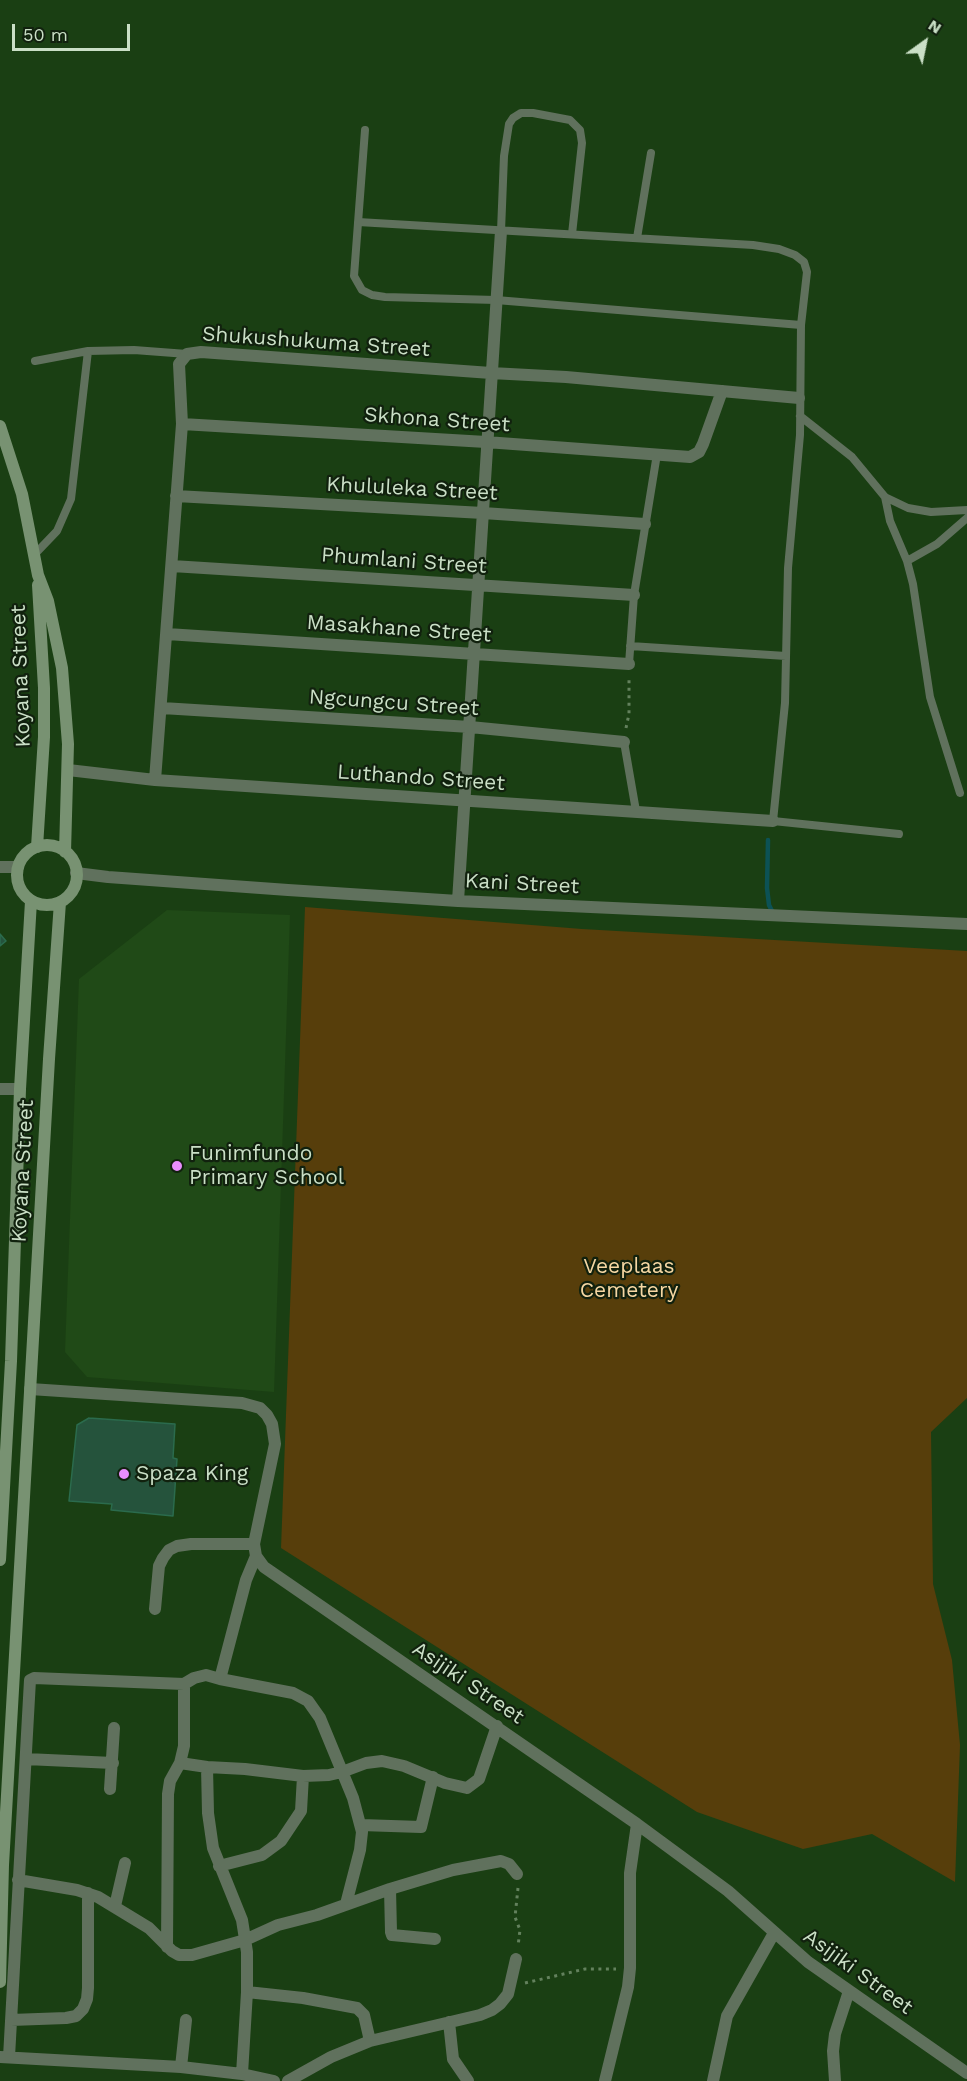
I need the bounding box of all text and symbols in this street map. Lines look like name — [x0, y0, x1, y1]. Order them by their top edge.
scale bar — [15, 12, 134, 50]
north arrow — [895, 12, 955, 72]
text: N — [925, 15, 945, 38]
text: 50 m — [23, 24, 68, 45]
street label: Shukushukuma Street — [201, 321, 431, 363]
street label: Skhona Street — [363, 402, 511, 438]
street label: Khululeka Street — [326, 472, 498, 506]
street label: Phumlani Street — [320, 543, 488, 579]
street label: Koyana Street — [6, 604, 36, 748]
street label: Masakhane Street — [306, 610, 492, 648]
street label: Ngcungcu Street — [308, 684, 480, 722]
street label: Luthando Street — [336, 760, 506, 796]
street label: Kani Street — [464, 868, 580, 900]
street label: Koyana Street — [7, 1099, 39, 1243]
place label: Funimfundo Primary School — [189, 1141, 344, 1191]
marker: Funimfundo Primary School — [170, 1159, 184, 1173]
park label: Veeplaas Cemetery — [580, 1254, 678, 1304]
place label: Spaza King — [136, 1461, 248, 1487]
marker: Spaza King — [117, 1467, 131, 1481]
street label: Asijiki Street — [407, 1636, 529, 1730]
street label: Asijiki Street — [798, 1924, 918, 2020]

